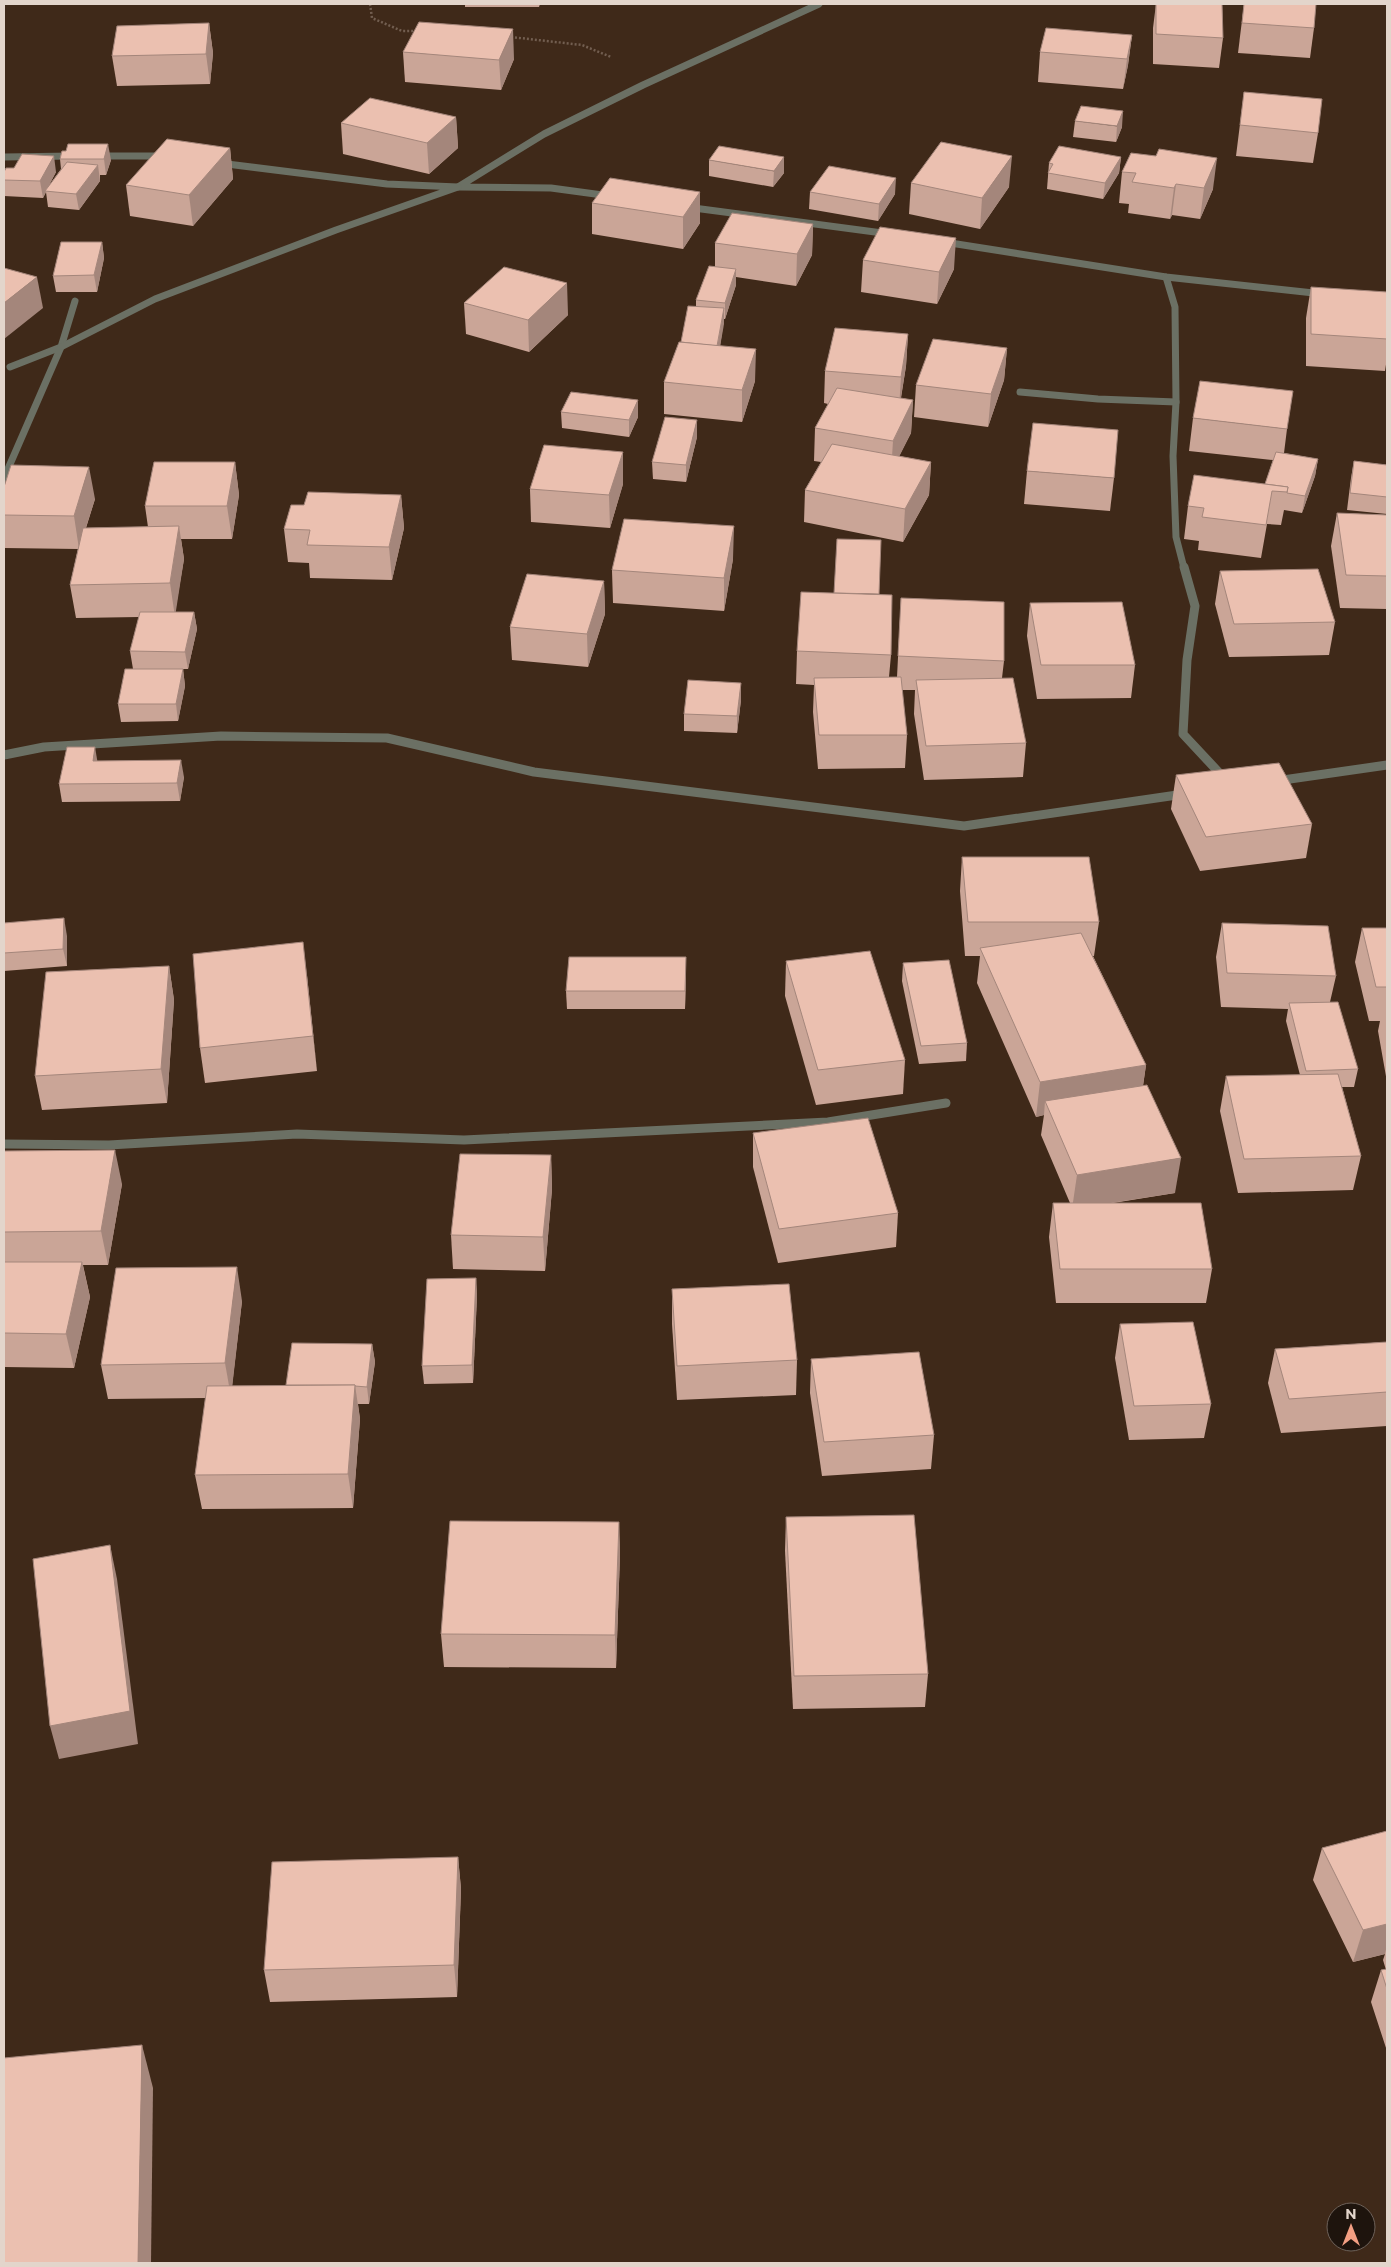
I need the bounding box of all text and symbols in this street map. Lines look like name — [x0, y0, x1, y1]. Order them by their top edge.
north arrow — [1326, 2202, 1376, 2252]
text: N — [1345, 2205, 1357, 2223]

